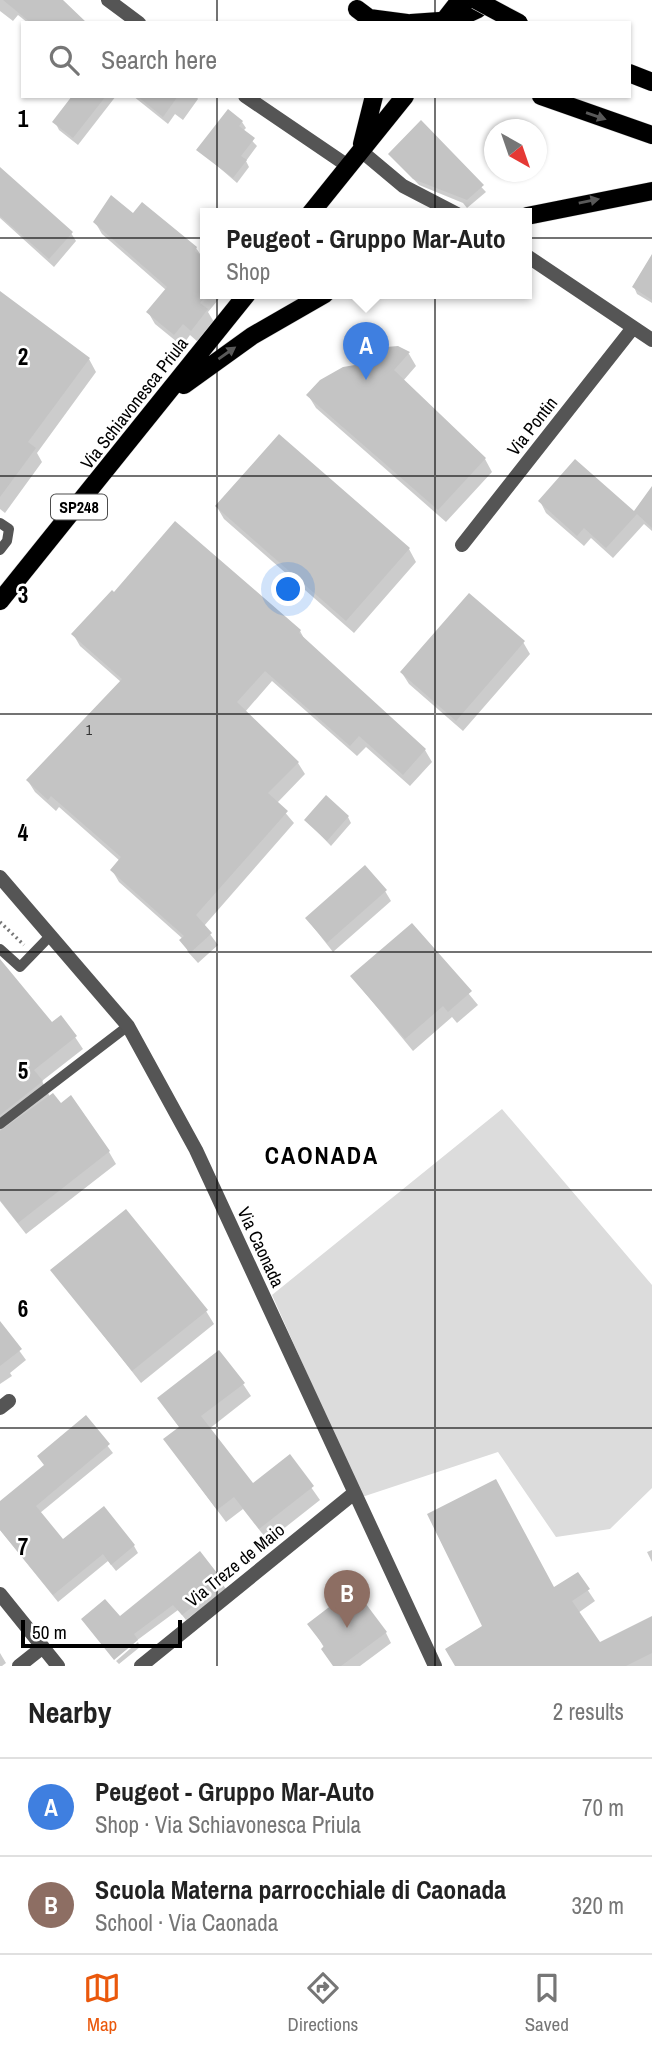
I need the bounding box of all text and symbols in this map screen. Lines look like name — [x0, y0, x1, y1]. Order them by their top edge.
search box — [21, 21, 631, 98]
icon: search — [45, 41, 83, 79]
text: Search here — [101, 42, 217, 77]
text: 1 — [18, 103, 29, 134]
one-way arrow — [586, 111, 607, 122]
north arrow — [484, 119, 547, 182]
one-way arrow — [578, 196, 600, 207]
popup — [200, 208, 532, 299]
text: Peugeot - Gruppo Mar-Auto — [226, 221, 506, 256]
text: Shop — [226, 256, 270, 287]
pin: A — [343, 322, 389, 380]
street label: Via Schiavonesca Priula — [74, 332, 194, 474]
text: 2 — [18, 341, 28, 372]
one-way arrow — [218, 346, 236, 360]
street label: Via Pontin — [501, 391, 563, 461]
road number: SP248 — [51, 494, 107, 520]
your location — [271, 572, 305, 606]
text: 3 — [18, 579, 28, 610]
house number: 1 — [86, 721, 93, 739]
text: 4 — [18, 817, 29, 848]
text: 5 — [18, 1055, 28, 1086]
district label: CAONADA — [265, 1139, 379, 1171]
street label: Via Caonada — [232, 1203, 290, 1291]
text: 6 — [18, 1293, 28, 1324]
street label: Via Treze de Maio — [180, 1517, 290, 1613]
text: 7 — [18, 1531, 28, 1562]
pin: B — [324, 1570, 370, 1628]
scale bar — [21, 1617, 182, 1649]
text: 50 m — [32, 1619, 67, 1645]
text: Nearby — [28, 1692, 111, 1732]
text: 2 results — [553, 1696, 624, 1727]
text: Peugeot - Gruppo Mar-Auto — [95, 1774, 375, 1809]
text: A — [44, 1792, 58, 1823]
text: 70 m — [582, 1792, 624, 1823]
text: Shop · Via Schiavonesca Priula — [95, 1809, 361, 1840]
text: Scuola Materna parrocchiale di Caonada — [95, 1872, 506, 1907]
text: B — [44, 1890, 58, 1921]
text: 320 m — [572, 1890, 624, 1921]
text: School · Via Caonada — [95, 1907, 278, 1938]
tab: Map — [83, 1969, 121, 2037]
tab: Directions — [287, 1969, 358, 2037]
tab: Saved — [525, 1969, 569, 2037]

